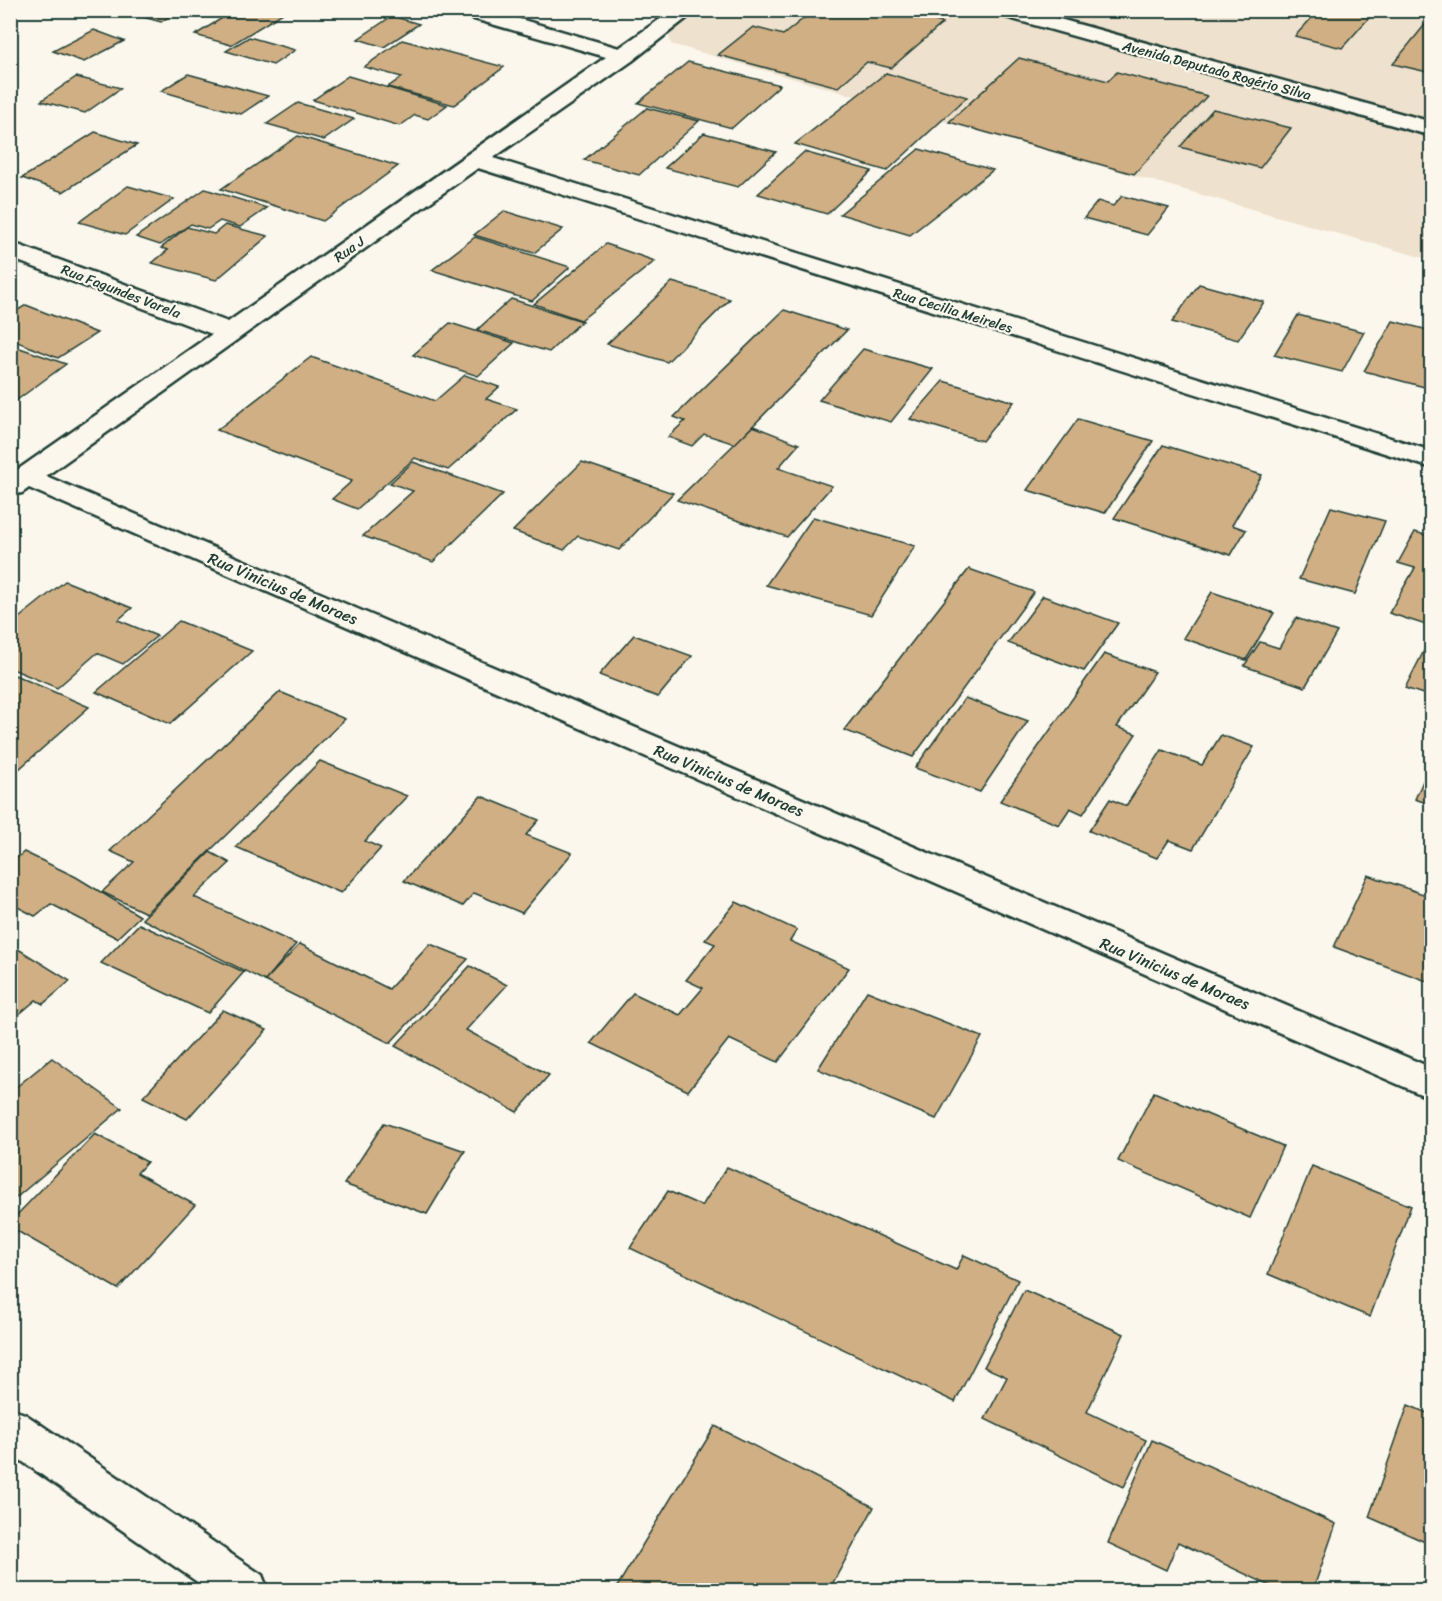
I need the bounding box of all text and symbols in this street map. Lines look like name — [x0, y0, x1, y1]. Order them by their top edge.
street label: Avenida Deputado Rogério Silva — [1119, 33, 1314, 108]
street label: Rua J — [328, 229, 370, 269]
street label: Rua Fagundes Varela — [57, 257, 185, 326]
street label: Rua Cecilia Meireles — [890, 280, 1016, 341]
street label: Rua Vinicius de Moraes — [203, 544, 363, 633]
street label: Rua Vinicius de Moraes — [649, 736, 809, 825]
street label: Rua Vinicius de Moraes — [1095, 929, 1255, 1018]

